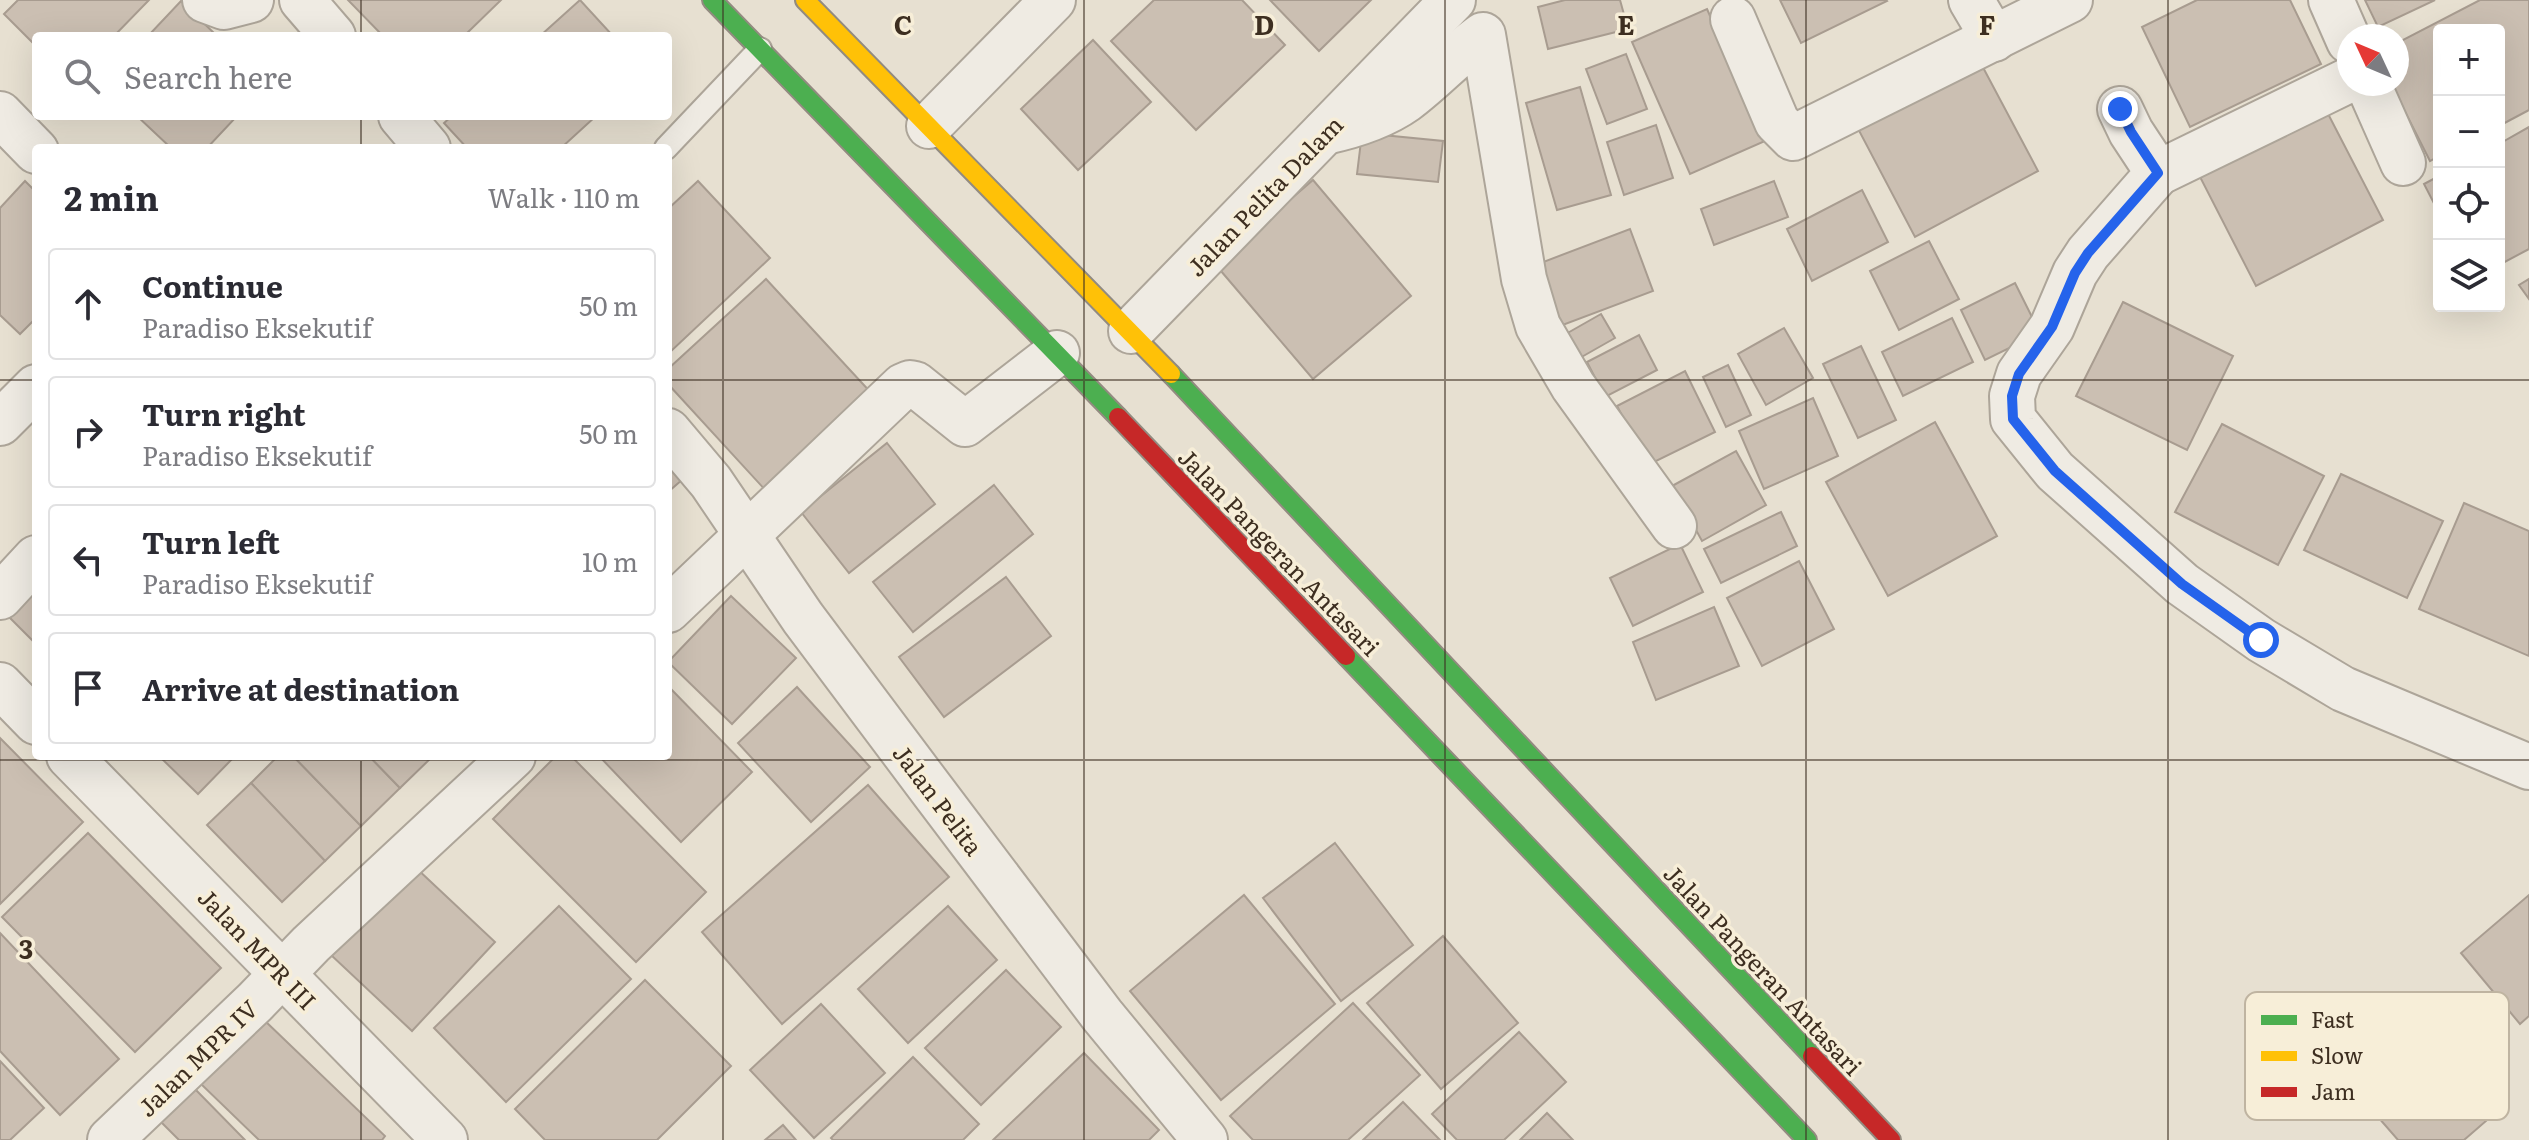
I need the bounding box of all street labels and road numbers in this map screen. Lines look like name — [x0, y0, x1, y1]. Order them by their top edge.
street label: Jalan Pelita Dalam — [1178, 107, 1350, 283]
street label: Jalan Pangeran Antasari — [1171, 439, 1389, 663]
street label: Jalan Pelita — [886, 736, 992, 862]
street label: Jalan Pangeran Antasari — [1657, 856, 1871, 1082]
street label: Jalan MPR III — [191, 879, 325, 1017]
street label: Jalan MPR IV — [129, 990, 265, 1123]

